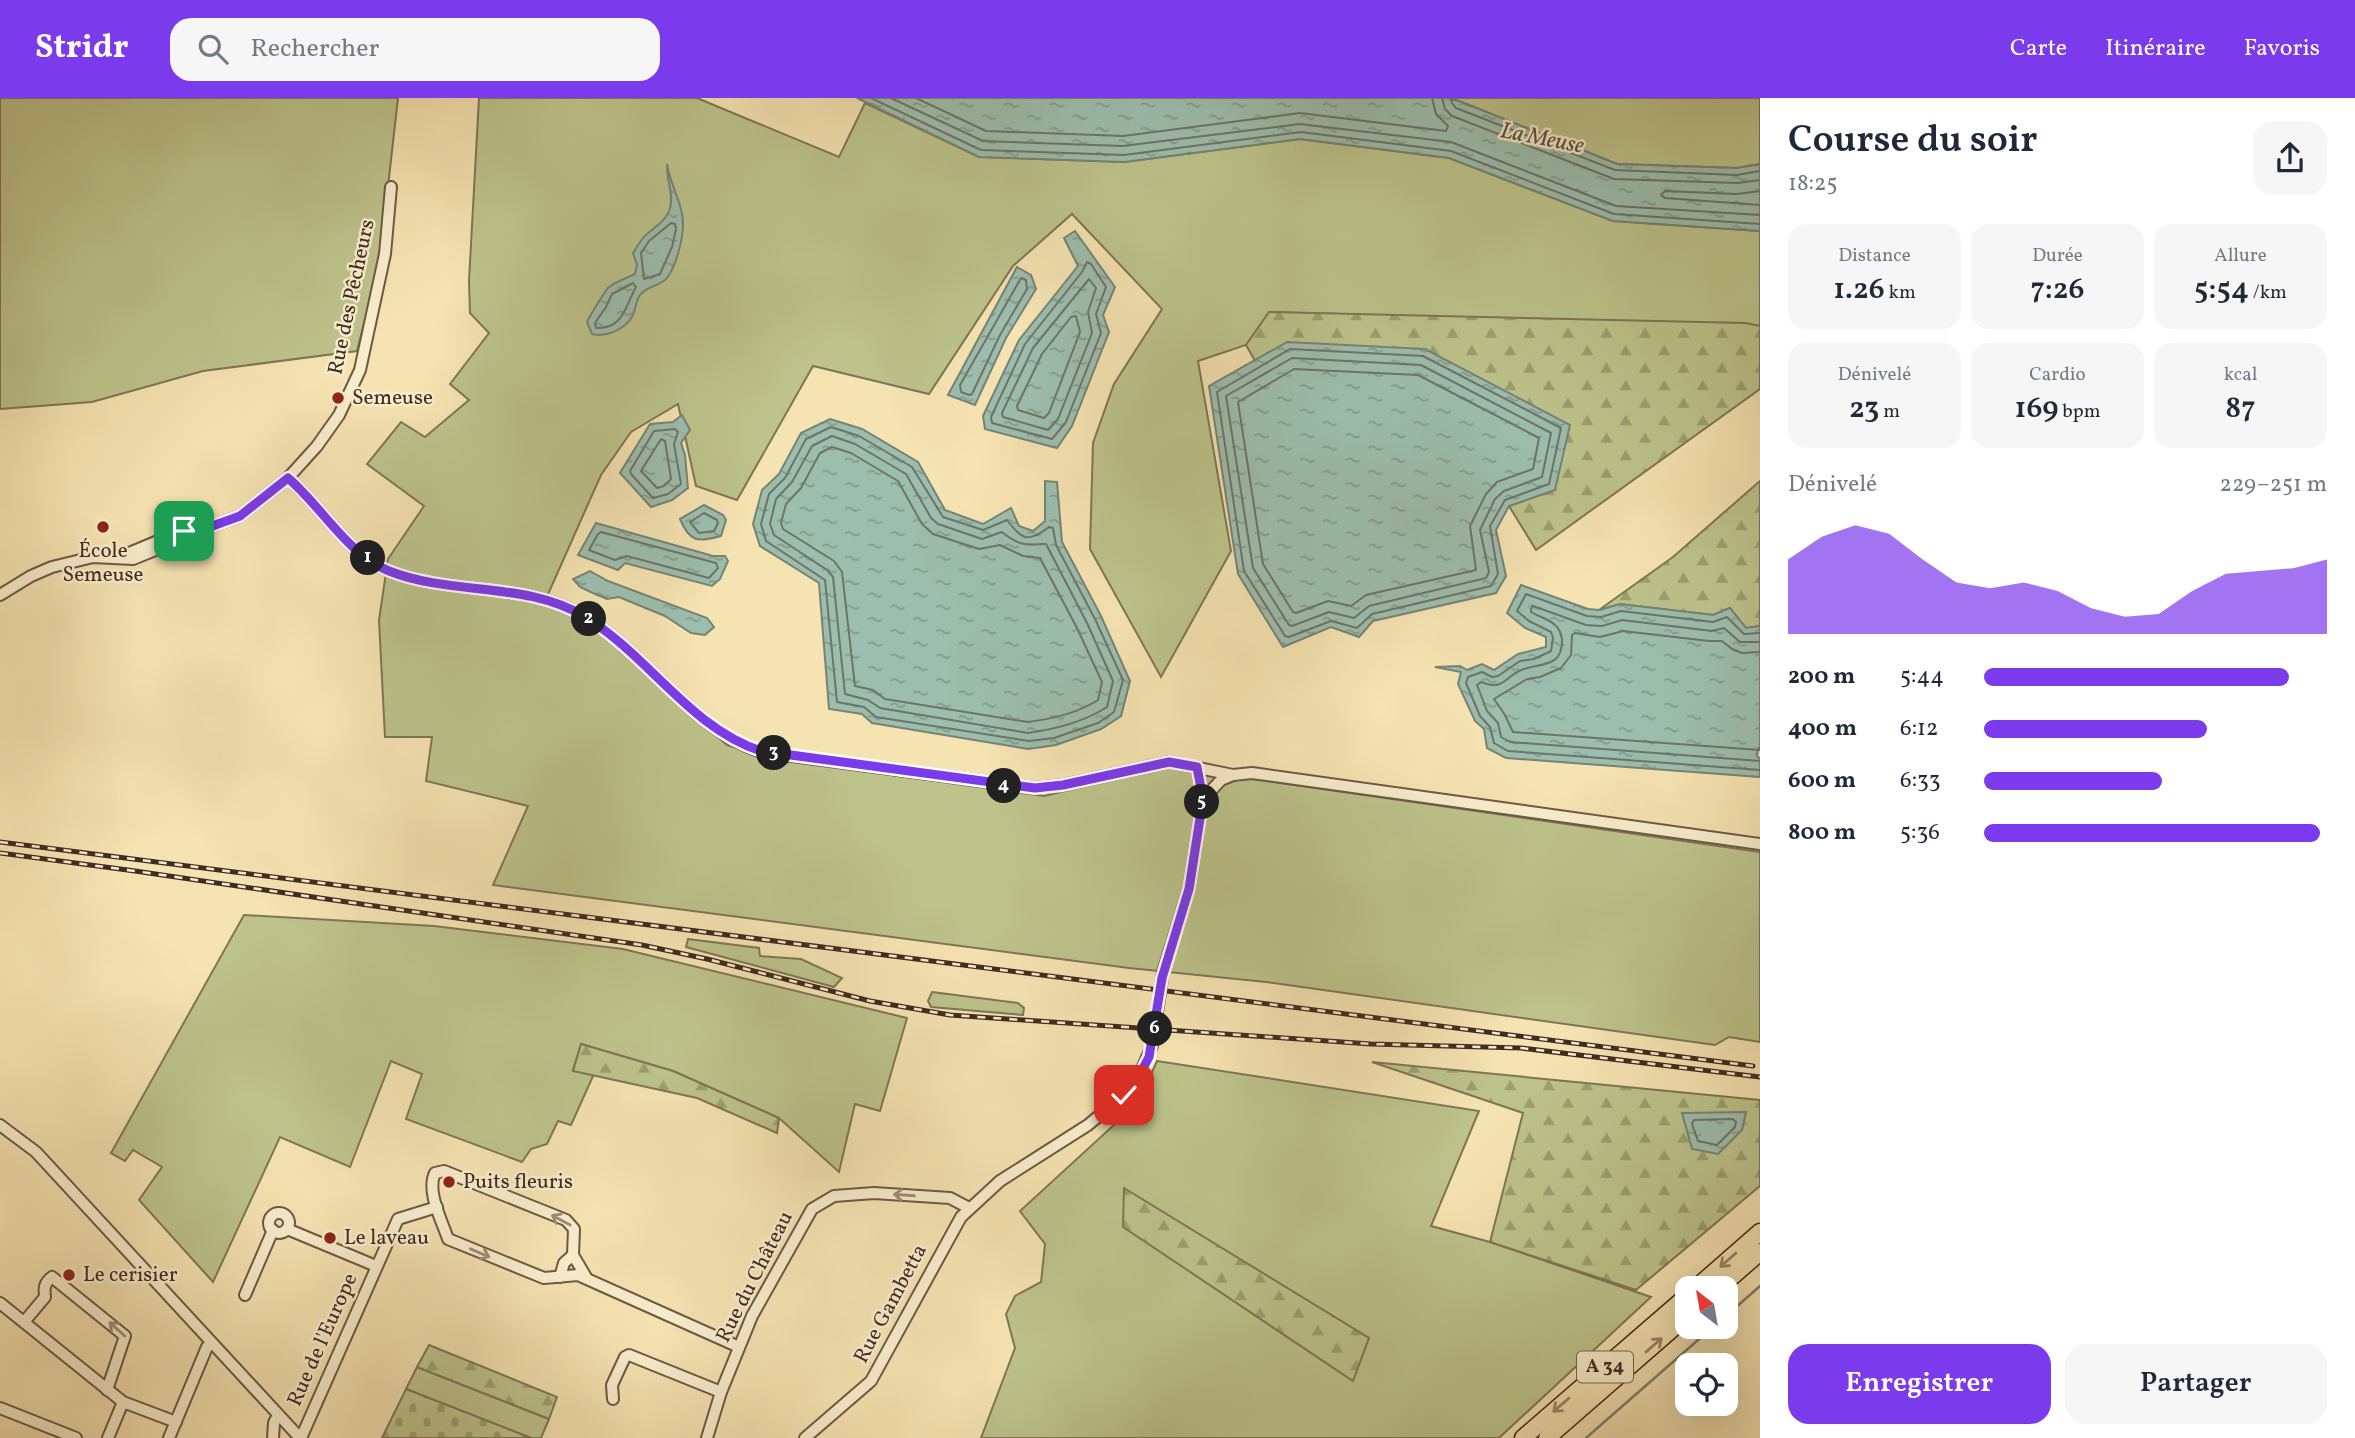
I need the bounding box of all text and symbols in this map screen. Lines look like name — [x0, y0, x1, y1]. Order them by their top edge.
search box — [170, 18, 660, 81]
text: Stridr — [35, 26, 128, 72]
icon: search — [194, 30, 232, 68]
text: Rechercher — [250, 31, 379, 67]
text: Carte — [2010, 32, 2067, 66]
text: Itinéraire — [2105, 32, 2206, 66]
text: Favoris — [2244, 32, 2320, 66]
water label: La Meuse — [1498, 115, 1587, 163]
text: Course du soir — [1788, 115, 2038, 168]
button: share — [2253, 121, 2327, 195]
text: 18:25 — [1788, 168, 1837, 200]
street label: Rue des Pêcheurs — [321, 217, 383, 377]
text: Distance — [1838, 243, 1911, 269]
text: Durée — [2032, 243, 2083, 269]
text: Allure — [2214, 243, 2267, 269]
text: 1.26 — [1833, 269, 1885, 311]
text: 7:26 — [2030, 269, 2085, 311]
text: 5:54 — [2194, 269, 2249, 311]
text: km — [1885, 280, 1916, 306]
text: /km — [2249, 280, 2287, 306]
text: Dénivelé — [1838, 362, 1911, 388]
text: Cardio — [2029, 362, 2086, 388]
text: kcal — [2224, 362, 2257, 388]
place label: Semeuse — [352, 384, 433, 413]
text: 23 — [1849, 388, 1879, 430]
text: 169 — [2015, 388, 2059, 430]
text: 87 — [2225, 388, 2256, 430]
marker: Semeuse — [330, 390, 346, 406]
text: m — [1879, 399, 1900, 425]
text: bpm — [2059, 399, 2100, 425]
text: Dénivelé — [1788, 469, 1877, 501]
text: 229–251 m — [2220, 469, 2327, 501]
pin — [154, 501, 214, 561]
icon: arrive — [165, 512, 203, 550]
marker: École Semeuse — [95, 519, 111, 535]
place label: École Semeuse — [63, 537, 143, 590]
pin: 1 — [350, 540, 386, 575]
text: 1 — [364, 544, 371, 570]
pin: 2 — [572, 602, 606, 636]
text: 2 — [584, 605, 593, 631]
text: 200 m — [1788, 661, 1855, 693]
text: 5:44 — [1900, 661, 1944, 693]
text: 400 m — [1788, 713, 1857, 745]
text: 6:12 — [1900, 713, 1938, 745]
pin: 3 — [756, 736, 792, 770]
text: 3 — [769, 739, 778, 765]
text: 600 m — [1788, 765, 1856, 797]
text: 6:33 — [1900, 765, 1941, 797]
pin: 4 — [986, 768, 1021, 804]
text: 4 — [998, 772, 1009, 798]
pin: 5 — [1184, 784, 1220, 820]
text: 5 — [1197, 788, 1206, 814]
text: 800 m — [1788, 817, 1856, 849]
text: 5:36 — [1900, 817, 1940, 849]
pin: 6 — [1138, 1012, 1172, 1046]
text: 6 — [1149, 1015, 1160, 1041]
pin — [1094, 1065, 1154, 1125]
icon: check — [1105, 1076, 1143, 1114]
place label: Puits fleuris — [463, 1168, 573, 1197]
marker: Puits fleuris — [441, 1174, 457, 1190]
one-way arrow — [893, 1188, 916, 1201]
street label: Rue du Château — [709, 1206, 801, 1348]
one-way arrow — [551, 1212, 572, 1226]
place label: Le laveau — [344, 1224, 429, 1253]
marker: Le laveau — [322, 1230, 338, 1246]
street label: Rue Gambetta — [847, 1239, 935, 1369]
one-way arrow — [468, 1247, 490, 1260]
one-way arrow — [1719, 1252, 1737, 1268]
place label: Le cerisier — [83, 1261, 178, 1290]
marker: Le cerisier — [61, 1267, 77, 1283]
street label: Rue de l'Europe — [281, 1269, 365, 1411]
north arrow — [1675, 1276, 1738, 1339]
map controls — [1675, 1276, 1738, 1416]
one-way arrow — [108, 1321, 126, 1338]
one-way arrow — [1645, 1337, 1663, 1353]
button: Enregistrer — [1788, 1344, 2051, 1424]
button: Partager — [2065, 1344, 2327, 1424]
road number: A 34 — [1577, 1352, 1633, 1382]
button: locate — [1675, 1353, 1738, 1416]
one-way arrow — [1553, 1397, 1571, 1413]

